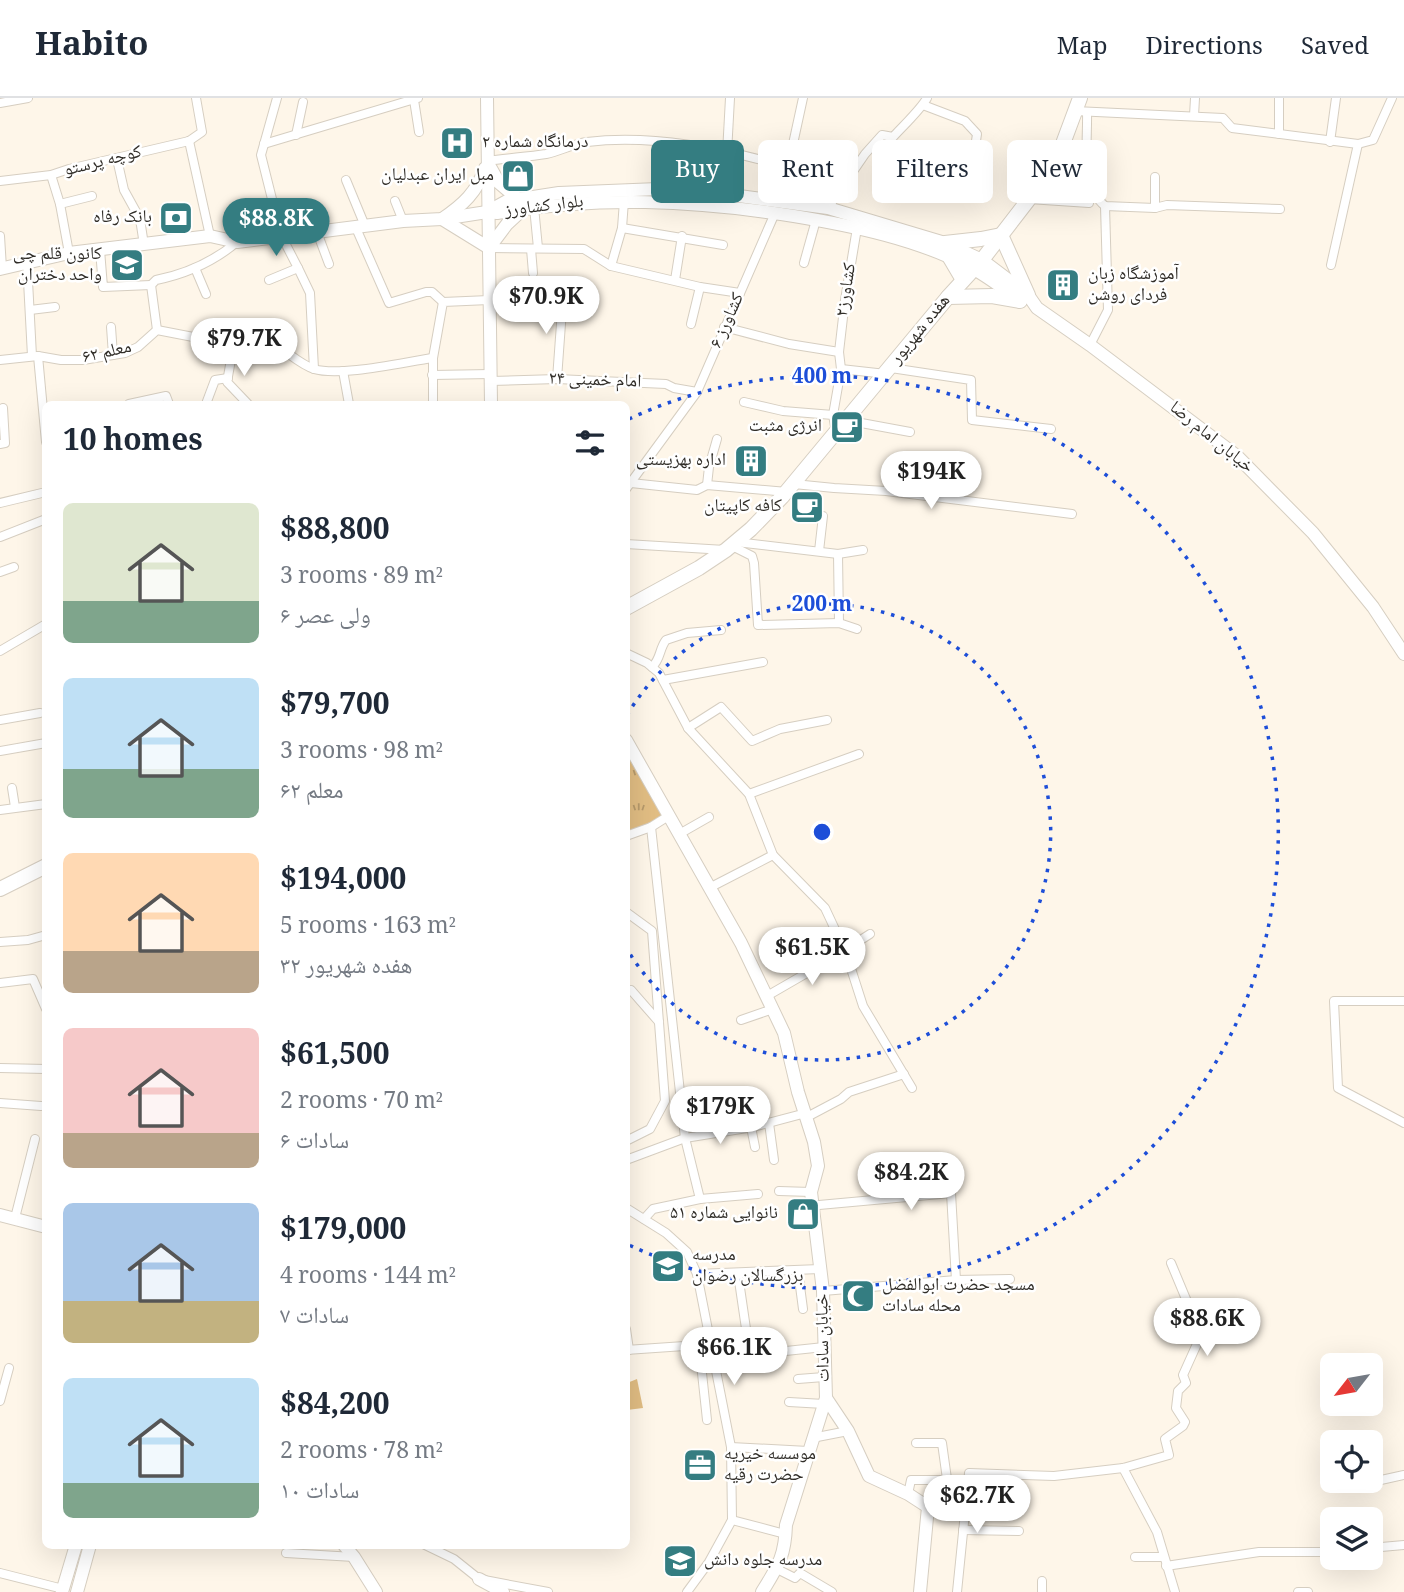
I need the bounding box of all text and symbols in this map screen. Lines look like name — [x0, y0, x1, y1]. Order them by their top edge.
text: Habito — [35, 20, 149, 76]
text: Map — [1057, 28, 1108, 69]
text: Directions — [1146, 28, 1263, 69]
text: Saved — [1301, 28, 1369, 69]
hospital icon: درمانگاه شماره ۲ — [438, 124, 476, 162]
place label: درمانگاه شماره ۲ — [482, 128, 588, 158]
street label: کوچه پرستو — [61, 138, 146, 186]
chip: Buy — [651, 140, 744, 203]
chip: Rent — [758, 140, 858, 203]
chip: Filters — [872, 140, 993, 203]
chip: New — [1007, 140, 1107, 203]
shop icon: مبل ایران عبدلیان — [499, 157, 537, 195]
place label: مبل ایران عبدلیان — [381, 161, 494, 191]
street label: بلوار کشاورز — [502, 187, 585, 227]
pin: $88.8K — [219, 198, 333, 258]
bank icon: بانک رفاه — [157, 199, 195, 237]
text: $88.8K — [239, 201, 313, 241]
place label: بانک رفاه — [93, 203, 152, 233]
place label: کانون قلم چی واحد دختران — [13, 240, 103, 291]
school or university icon: کانون قلم چی واحد دختران — [108, 246, 146, 284]
street label: کشاورز۲ — [828, 260, 866, 319]
place label: آموزشگاه زبان فردای روشن — [1088, 260, 1179, 311]
building icon: آموزشگاه زبان فردای روشن — [1044, 266, 1082, 304]
pin: $70.9K — [489, 276, 603, 336]
text: $70.9K — [509, 279, 583, 319]
street label: کشاورز ۶ — [702, 288, 754, 354]
street label: هفده شهریور — [882, 288, 959, 373]
pin: $79.7K — [187, 318, 301, 378]
text: $79.7K — [207, 321, 281, 361]
street label: معلم ۶۲ — [79, 333, 135, 373]
text: 400 m — [792, 361, 853, 396]
street label: امام خمینی ۲۴ — [548, 364, 642, 398]
street label: خیابان امام رضا — [1162, 394, 1260, 482]
cafe icon: انرژی مثبت — [828, 408, 866, 446]
place label: انرژی مثبت — [749, 412, 822, 442]
text: 10 homes — [63, 418, 203, 469]
icon: filters — [571, 424, 609, 462]
building icon: اداره بهزیستی — [732, 442, 770, 480]
place label: اداره بهزیستی — [636, 446, 726, 476]
pin: $194K — [882, 452, 980, 511]
text: $194K — [897, 454, 965, 494]
cafe icon: کافه کاپیتان — [788, 488, 826, 526]
place label: کافه کاپیتان — [704, 492, 783, 522]
text: $88,800 — [280, 507, 390, 558]
icon: home — [119, 531, 203, 615]
text: 3 rooms · 89 m² — [280, 558, 443, 598]
text: 200 m — [792, 589, 853, 624]
text: ولی عصر ۶ — [280, 598, 371, 638]
text: $79,700 — [280, 682, 390, 733]
icon: home — [119, 706, 203, 790]
text: 3 rooms · 98 m² — [280, 733, 443, 773]
text: معلم ۶۲ — [280, 773, 344, 813]
centre of rings — [810, 820, 834, 844]
text: $194,000 — [280, 857, 406, 908]
icon: home — [119, 881, 203, 965]
text: 5 rooms · 163 m² — [280, 908, 456, 948]
pin: $61.5K — [755, 928, 869, 987]
text: $61.5K — [775, 930, 849, 970]
text: هفده شهریور ۳۲ — [280, 948, 412, 988]
text: $61,500 — [280, 1032, 390, 1083]
icon: home — [119, 1056, 203, 1140]
text: 2 rooms · 70 m² — [280, 1083, 443, 1123]
pin: $179K — [671, 1086, 769, 1146]
text: $179K — [686, 1089, 754, 1129]
text: سادات ۶ — [280, 1123, 349, 1163]
pin: $84.2K — [854, 1152, 968, 1212]
text: $84.2K — [874, 1155, 948, 1195]
shop icon: نانوایی شماره ۵۱ — [784, 1195, 822, 1233]
place label: نانوایی شماره ۵۱ — [670, 1199, 778, 1229]
text: $179,000 — [280, 1207, 406, 1258]
icon: home — [119, 1231, 203, 1315]
place label: مدرسه بزرگسالان رضوان — [692, 1241, 803, 1292]
school or university icon: مدرسه بزرگسالان رضوان — [649, 1247, 687, 1285]
text: 4 rooms · 144 m² — [280, 1258, 456, 1298]
place label: مسجد حضرت ابوالفضل محله سادات — [882, 1271, 1035, 1322]
mosque icon: مسجد حضرت ابوالفضل محله سادات — [839, 1277, 877, 1315]
street label: خیابان سادات — [808, 1293, 840, 1383]
text: سادات ۷ — [280, 1298, 349, 1338]
pin: $88.6K — [1150, 1298, 1264, 1358]
text: $88.6K — [1170, 1301, 1244, 1341]
pin: $66.1K — [677, 1328, 791, 1387]
text: $66.1K — [697, 1330, 771, 1370]
north arrow — [1320, 1353, 1382, 1416]
map controls — [1320, 1353, 1383, 1570]
text: $84,200 — [280, 1382, 390, 1433]
icon: home — [119, 1406, 203, 1490]
button: locate — [1320, 1430, 1383, 1493]
text: 2 rooms · 78 m² — [280, 1433, 443, 1473]
place label: موسسه خیریه حضرت رقیه — [724, 1440, 816, 1491]
office icon: موسسه خیریه حضرت رقیه — [681, 1446, 719, 1484]
text: سادات ۱۰ — [280, 1473, 359, 1513]
pin: $62.7K — [920, 1476, 1034, 1535]
text: $62.7K — [940, 1478, 1014, 1518]
button: layers — [1320, 1507, 1383, 1570]
school or university icon: مدرسه جلوه دانش — [661, 1542, 699, 1580]
place label: مدرسه جلوه دانش — [704, 1546, 822, 1576]

